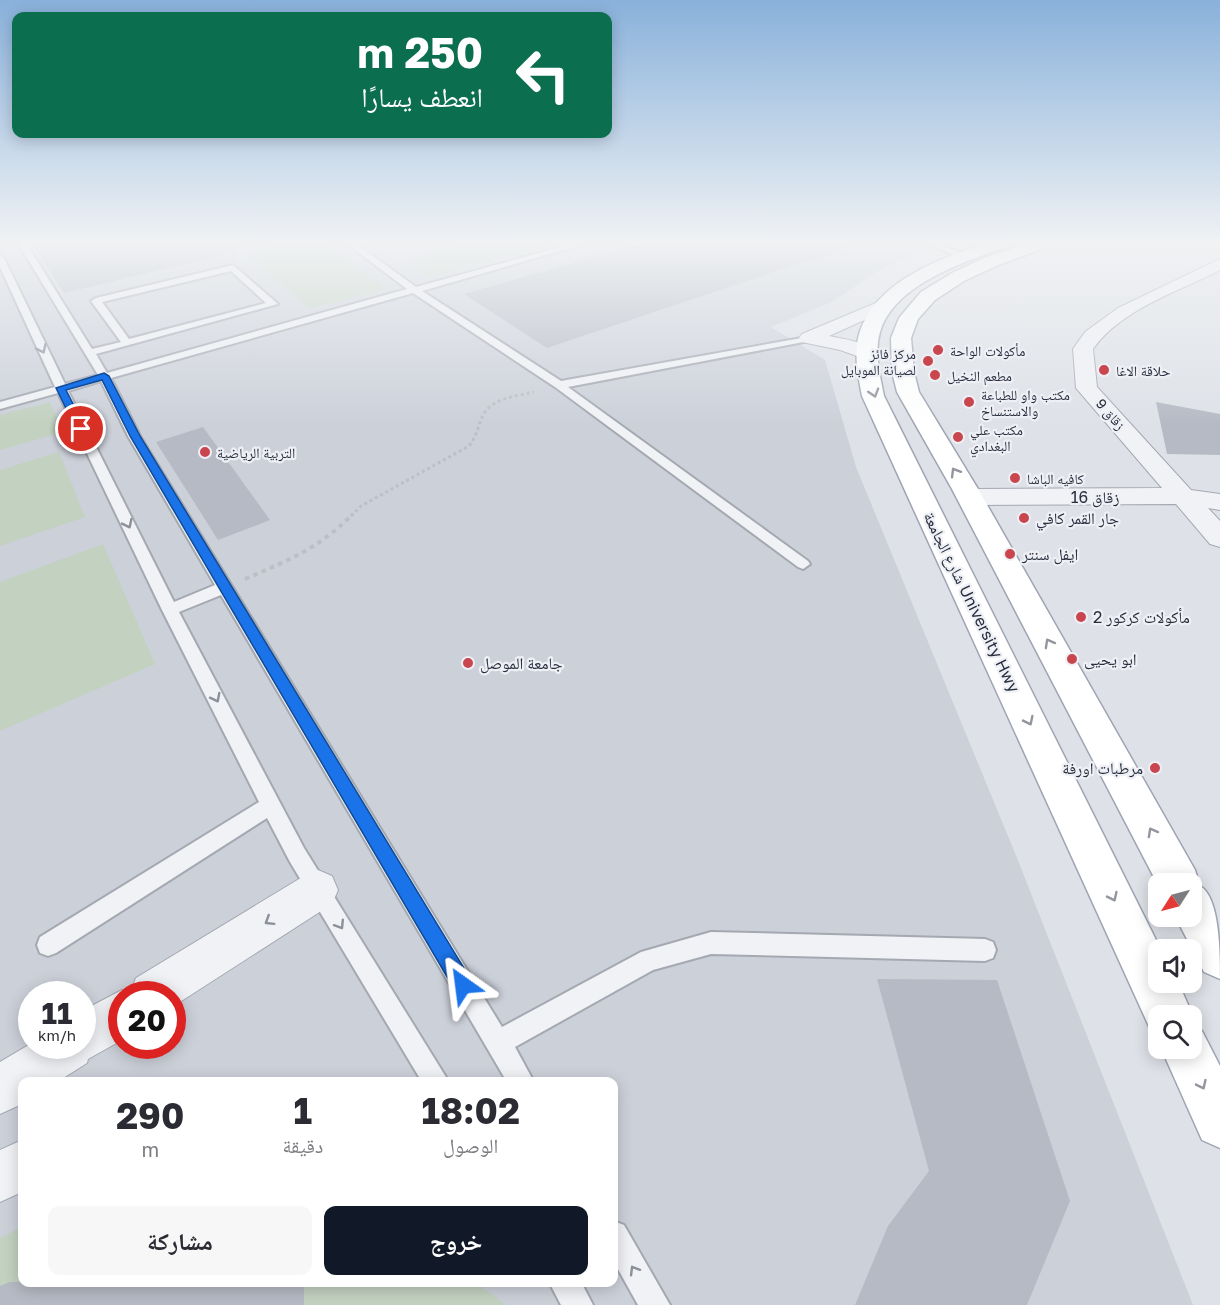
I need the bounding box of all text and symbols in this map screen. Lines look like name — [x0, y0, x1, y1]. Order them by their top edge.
text: 250 m — [357, 27, 483, 77]
icon: left — [504, 36, 582, 114]
text: انعطف يسارًا — [361, 81, 483, 113]
place label: مأكولات الواحة — [950, 342, 1025, 360]
one-way arrow — [35, 343, 47, 354]
marker: مأكولات الواحة — [931, 343, 945, 357]
place label: مركز فائز لصيانة الموبايل — [841, 345, 916, 379]
marker: مركز فائز لصيانة الموبايل — [921, 354, 935, 368]
place label: حلاقة الاغا — [1116, 362, 1170, 379]
marker: حلاقة الاغا — [1097, 363, 1111, 377]
place label: مطعم النخيل — [947, 367, 1012, 386]
marker: مطعم النخيل — [928, 368, 942, 382]
place label: مكتب واو للطباعة والاستنساخ — [981, 386, 1070, 421]
one-way arrow — [866, 387, 879, 398]
marker: مكتب واو للطباعة والاستنساخ — [962, 395, 976, 409]
street label: زقاق 9 — [1092, 395, 1129, 434]
pin — [55, 403, 106, 454]
icon: arrive — [64, 412, 97, 445]
place label: مكتب علي البغدادي — [970, 421, 1023, 457]
marker: مكتب علي البغدادي — [951, 430, 965, 444]
place label: التربية الرياضية — [217, 444, 295, 462]
marker: التربية الرياضية — [198, 445, 212, 459]
one-way arrow — [950, 468, 962, 478]
place label: كافيه الباشا — [1027, 470, 1084, 487]
marker: كافيه الباشا — [1008, 471, 1022, 485]
street label: زقاق 16 — [1071, 487, 1119, 508]
street label: شارع الجامعة University Hwy — [919, 508, 1024, 696]
place label: جار القمر كافي — [1036, 508, 1119, 531]
marker: جار القمر كافي — [1017, 511, 1031, 525]
one-way arrow — [121, 518, 132, 529]
place label: ايفل سنتر — [1021, 544, 1078, 565]
marker: ايفل سنتر — [1003, 547, 1017, 561]
place label: مأكولات كركور 2 — [1093, 607, 1190, 627]
marker: مأكولات كركور 2 — [1074, 610, 1088, 624]
one-way arrow — [1045, 638, 1056, 649]
place label: ابو يحيى — [1084, 649, 1137, 670]
marker: ابو يحيى — [1065, 652, 1079, 666]
place label: جامعة الموصل — [480, 653, 563, 674]
marker: جامعة الموصل — [461, 656, 475, 670]
one-way arrow — [209, 692, 220, 703]
one-way arrow — [1021, 715, 1033, 726]
place label: مرطبات اورفة — [1062, 758, 1143, 778]
marker: مرطبات اورفة — [1148, 761, 1162, 775]
one-way arrow — [1148, 828, 1159, 838]
north arrow — [1148, 873, 1202, 927]
map controls — [1148, 873, 1202, 1059]
one-way arrow — [1105, 891, 1117, 902]
one-way arrow — [264, 913, 275, 924]
one-way arrow — [332, 919, 344, 929]
button: sound — [1148, 939, 1202, 993]
position arrow — [431, 953, 495, 1017]
speed limit sign: 20 — [108, 981, 186, 1059]
text: 11 — [42, 995, 72, 1031]
button: search — [1148, 1005, 1202, 1059]
text: km/h — [38, 1026, 76, 1044]
one-way arrow — [1195, 1079, 1207, 1090]
text: 1 — [294, 1089, 312, 1132]
text: 18:02 — [421, 1089, 520, 1132]
text: 290 — [116, 1094, 184, 1137]
text: دقيقة — [283, 1133, 323, 1157]
text: الوصول — [443, 1133, 498, 1157]
text: m — [141, 1137, 159, 1161]
button: مشاركة — [48, 1206, 312, 1275]
button: خروج — [324, 1206, 588, 1275]
one-way arrow — [630, 1266, 642, 1276]

